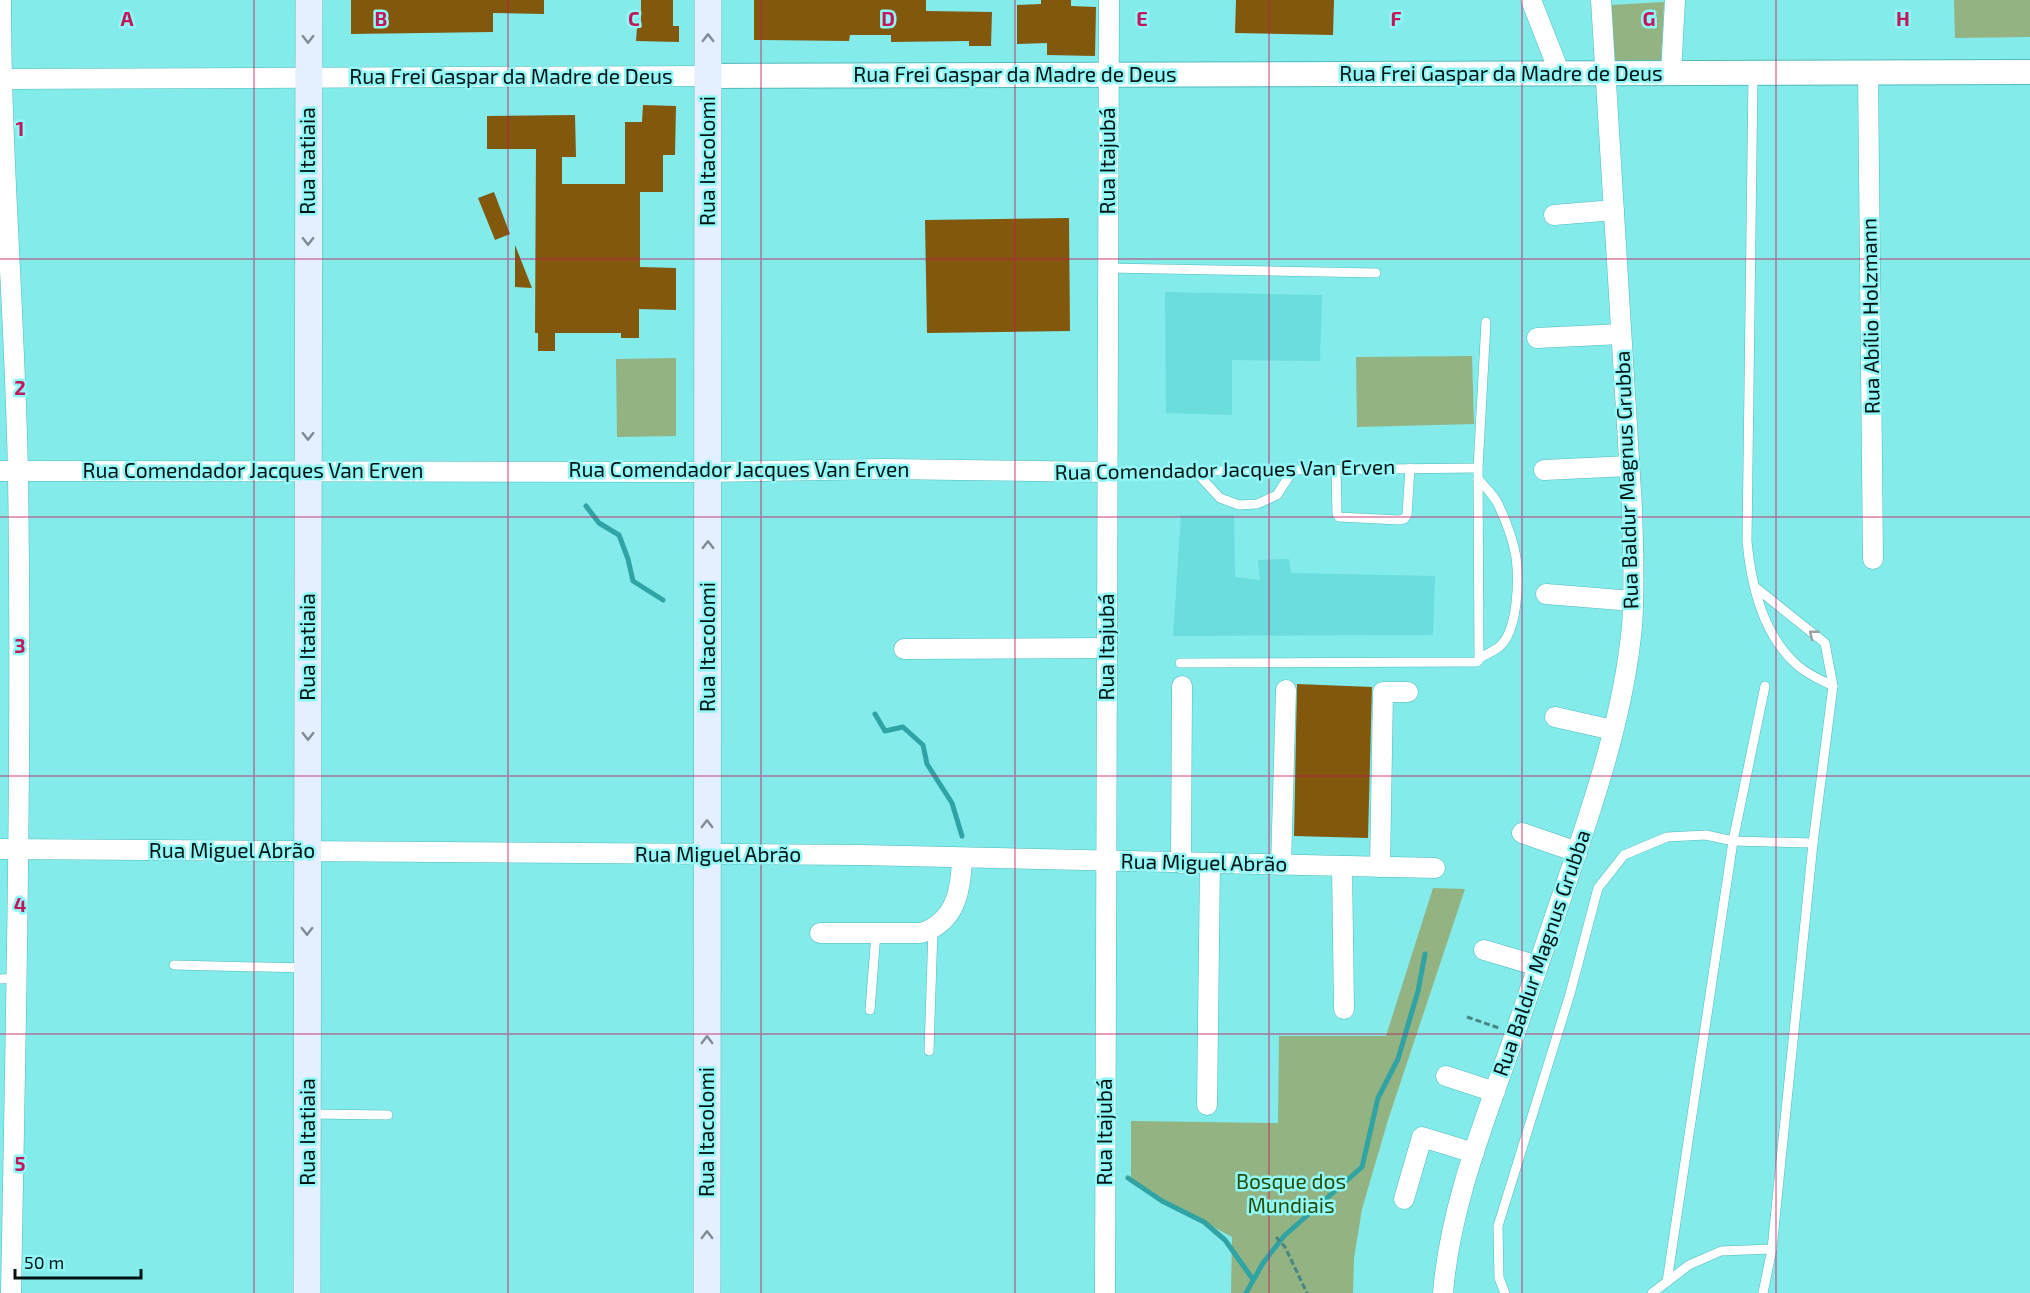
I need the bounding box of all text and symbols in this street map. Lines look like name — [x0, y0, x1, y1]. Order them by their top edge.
text: A — [120, 6, 134, 30]
text: B — [375, 6, 387, 30]
text: C — [628, 6, 640, 30]
text: D — [881, 6, 895, 30]
text: E — [1136, 6, 1148, 30]
text: F — [1390, 6, 1402, 30]
text: G — [1643, 6, 1655, 30]
text: H — [1896, 6, 1910, 30]
one-way arrow — [302, 34, 315, 43]
one-way arrow — [702, 34, 714, 43]
street label: Rua Frei Gaspar da Madre de Deus — [1339, 60, 1663, 85]
street label: Rua Frei Gaspar da Madre de Deus — [853, 61, 1177, 86]
street label: Rua Frei Gaspar da Madre de Deus — [349, 63, 673, 88]
street label: Rua Itacolomi — [694, 96, 719, 226]
street label: Rua Itatiaia — [294, 107, 319, 215]
street label: Rua Itajubá — [1094, 108, 1120, 214]
text: 1 — [16, 116, 24, 140]
street label: Rua Abílio Holzmann — [1855, 218, 1884, 414]
one-way arrow — [302, 237, 314, 246]
street label: Rua Baldur Magnus Grubba — [1608, 350, 1643, 610]
text: 2 — [14, 375, 26, 399]
one-way arrow — [302, 432, 314, 441]
street label: Rua Comendador Jacques Van Erven — [1054, 453, 1396, 484]
street label: Rua Comendador Jacques Van Erven — [569, 456, 909, 481]
street label: Rua Comendador Jacques Van Erven — [83, 457, 423, 482]
one-way arrow — [702, 540, 714, 549]
street label: Rua Itacolomi — [694, 582, 719, 712]
street label: Rua Itatiaia — [294, 593, 319, 701]
street label: Rua Itajubá — [1093, 594, 1119, 700]
one-way arrow — [1809, 630, 1820, 641]
text: 3 — [14, 633, 26, 657]
one-way arrow — [302, 732, 314, 741]
one-way arrow — [701, 819, 713, 828]
street label: Rua Baldur Magnus Grubba — [1487, 826, 1595, 1079]
street label: Rua Miguel Abrão — [149, 837, 315, 862]
street label: Rua Miguel Abrão — [635, 841, 801, 866]
street label: Rua Miguel Abrão — [1121, 848, 1288, 875]
text: 4 — [14, 892, 27, 916]
one-way arrow — [301, 927, 313, 936]
one-way arrow — [701, 1035, 713, 1044]
street label: Rua Itacolomi — [693, 1067, 718, 1197]
street label: Rua Itatiaia — [294, 1078, 319, 1186]
street label: Rua Itajubá — [1091, 1079, 1117, 1185]
text: 5 — [14, 1151, 26, 1175]
park label: Bosque dos Mundiais — [1236, 1168, 1346, 1217]
one-way arrow — [701, 1230, 713, 1239]
scale bar — [15, 1242, 141, 1280]
text: 50 m — [24, 1251, 64, 1273]

